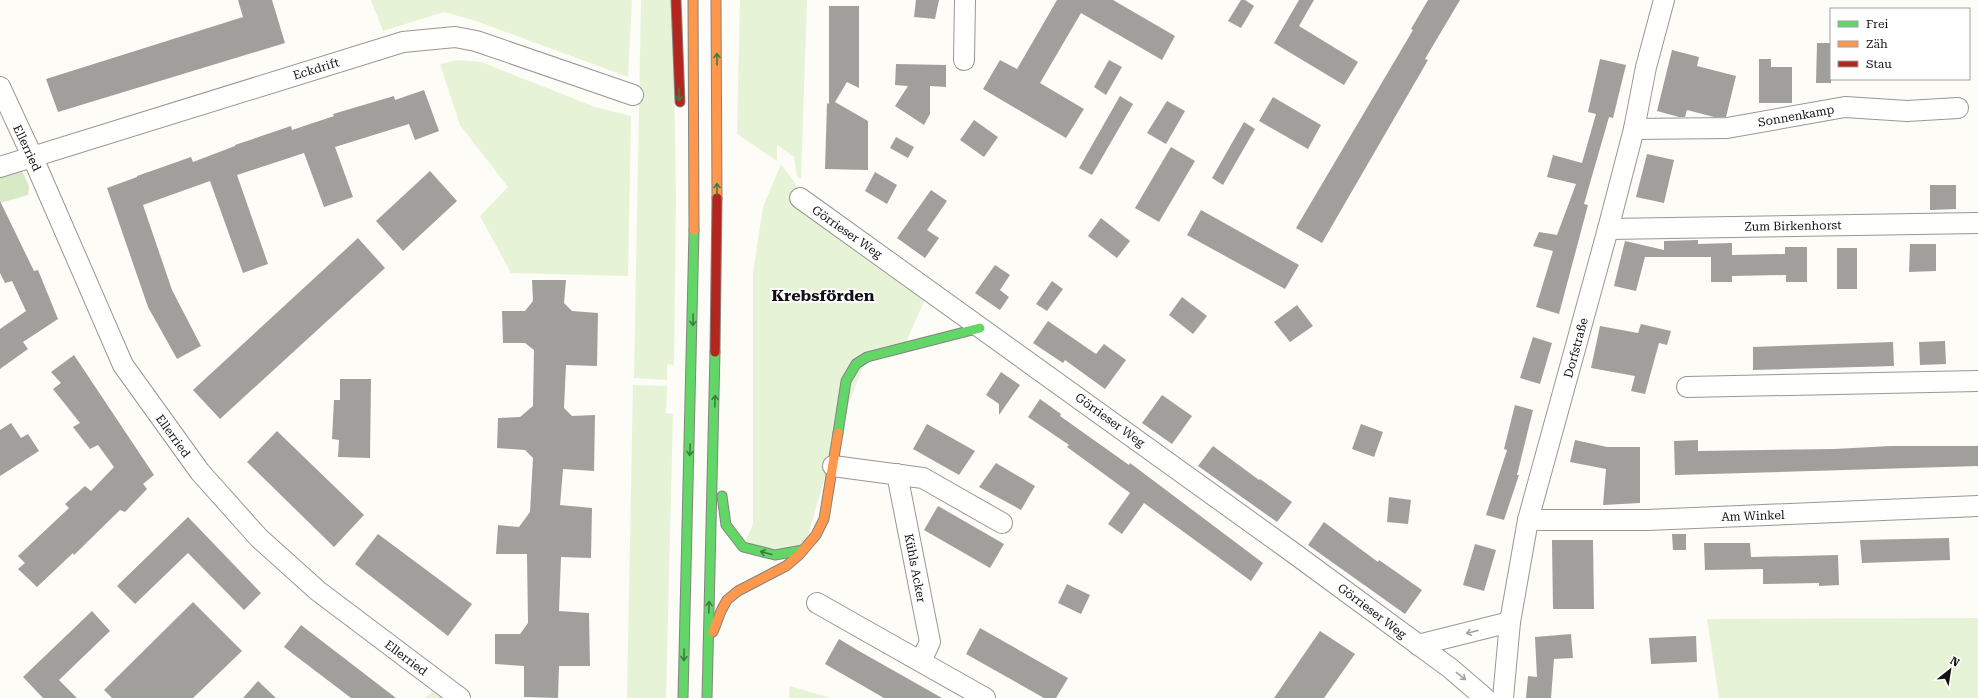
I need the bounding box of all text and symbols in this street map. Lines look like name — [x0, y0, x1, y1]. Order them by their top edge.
legend — [1830, 8, 1970, 80]
text: Frei — [1866, 17, 1888, 31]
text: Zäh — [1866, 37, 1888, 51]
one-way arrow — [713, 53, 721, 66]
street label: Eckdrift — [291, 55, 341, 83]
text: Stau — [1866, 57, 1892, 71]
one-way arrow — [676, 88, 683, 101]
street label: Sonnenkamp — [1757, 102, 1835, 130]
street label: Ellerried — [10, 123, 44, 174]
one-way arrow — [713, 183, 721, 196]
street label: Görrieser Weg — [809, 203, 885, 261]
street label: Zum Birkenhorst — [1744, 218, 1842, 234]
district label: Krebsförden — [772, 286, 875, 305]
one-way arrow — [689, 313, 697, 326]
street label: Dorfstraße — [1561, 316, 1591, 380]
street label: Görrieser Weg — [1073, 390, 1148, 450]
one-way arrow — [711, 395, 719, 408]
street label: Ellerried — [153, 412, 193, 460]
one-way arrow — [686, 443, 694, 456]
street label: Am Winkel — [1721, 508, 1785, 524]
street label: Kühls Acker — [901, 532, 929, 604]
one-way arrow — [759, 549, 772, 556]
street label: Görrieser Weg — [1335, 581, 1409, 642]
one-way arrow — [705, 601, 713, 614]
one-way arrow — [1466, 628, 1479, 636]
street label: Ellerried — [382, 637, 430, 679]
one-way arrow — [680, 648, 688, 661]
north arrow — [1930, 650, 1970, 690]
text: N — [1948, 654, 1962, 670]
one-way arrow — [1455, 672, 1466, 681]

